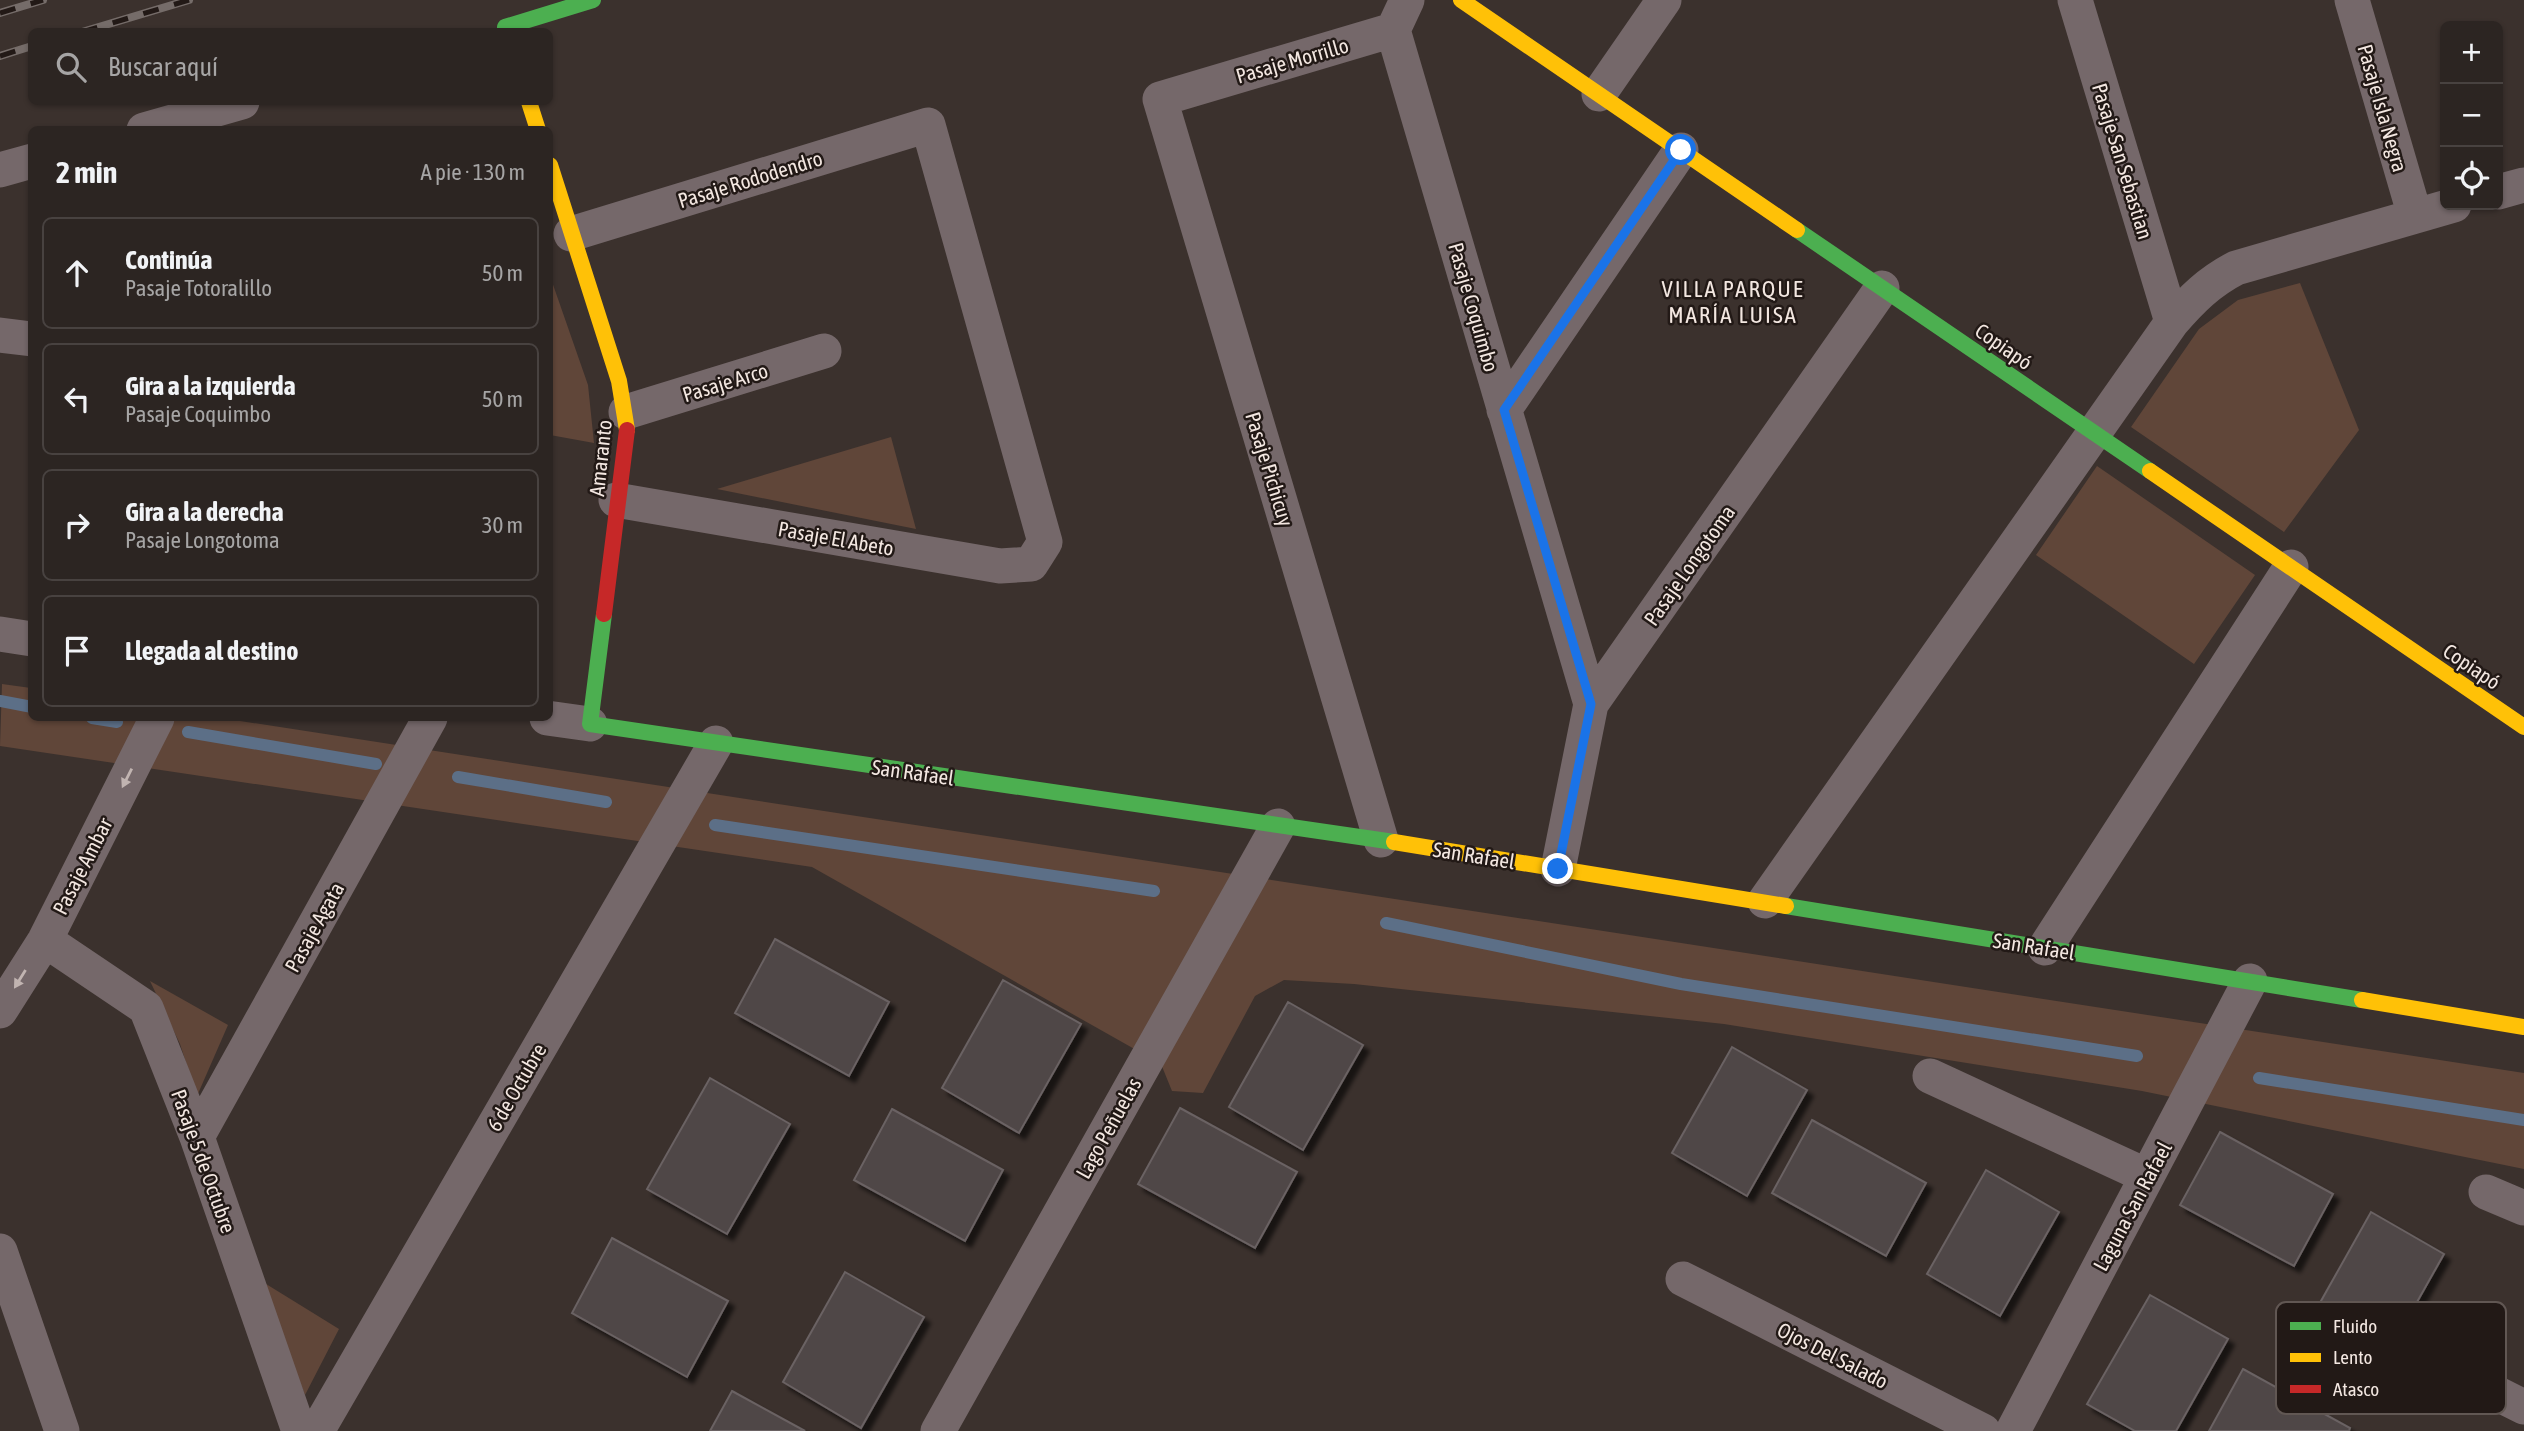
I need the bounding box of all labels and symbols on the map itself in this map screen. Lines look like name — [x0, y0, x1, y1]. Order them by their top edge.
street label: Pasaje Morrillo — [1233, 32, 1351, 88]
street label: Pasaje Isla Negra — [2353, 41, 2413, 175]
street label: Pasaje San Sebastian — [2088, 80, 2158, 242]
route start — [1665, 134, 1696, 165]
street label: Pasaje Rododendro — [675, 146, 825, 212]
street label: Pasaje Coquimbo — [1444, 240, 1504, 374]
district label: VILLA PARQUE MARÍA LUISA — [1661, 276, 1805, 328]
street label: Copiapó — [1971, 318, 2037, 374]
street label: Pasaje Arco — [679, 358, 771, 406]
street label: Pasaje Pichicuy — [1241, 409, 1299, 529]
street label: Amaranto — [584, 419, 616, 497]
street label: Pasaje Longotoma — [1639, 500, 1739, 630]
street label: Pasaje El Abeto — [776, 516, 896, 560]
street label: Copiapó — [2439, 638, 2505, 694]
street label: San Rafael — [870, 754, 956, 790]
one-way arrow — [121, 769, 133, 789]
street label: Pasaje Ambar — [47, 813, 117, 918]
street label: San Rafael — [1431, 837, 1517, 873]
route end — [1542, 853, 1573, 884]
street label: Pasaje Agata — [280, 878, 348, 976]
street label: San Rafael — [1991, 928, 2077, 964]
one-way arrow — [14, 970, 27, 989]
street label: 6 de Octubre — [481, 1039, 551, 1135]
street label: Lago Peñuelas — [1070, 1073, 1146, 1183]
street label: Pasaje 5 de Octubre — [167, 1086, 241, 1236]
street label: Laguna San Rafael — [2088, 1137, 2176, 1275]
legend — [2276, 1302, 2506, 1414]
text: Fluido — [2333, 1315, 2377, 1337]
street label: Ojos Del Salado — [1774, 1317, 1892, 1393]
text: Lento — [2333, 1346, 2372, 1368]
text: Atasco — [2333, 1378, 2379, 1400]

